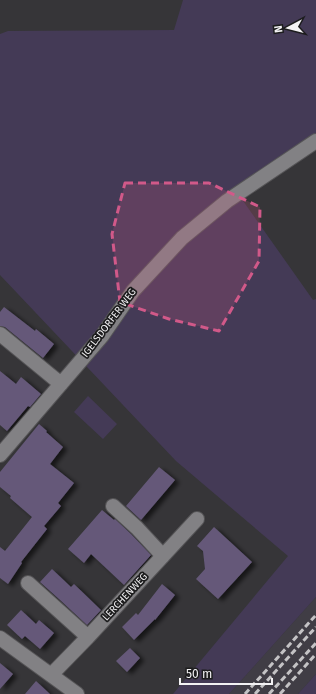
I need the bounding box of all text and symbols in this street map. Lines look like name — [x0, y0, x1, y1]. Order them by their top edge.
north arrow — [268, 8, 308, 48]
text: N — [272, 25, 285, 34]
street label: IGELSDORFER WEG — [79, 286, 139, 360]
street label: LERCHENWEG — [100, 571, 150, 623]
scale bar — [180, 660, 272, 686]
text: 50 m — [186, 667, 212, 681]

